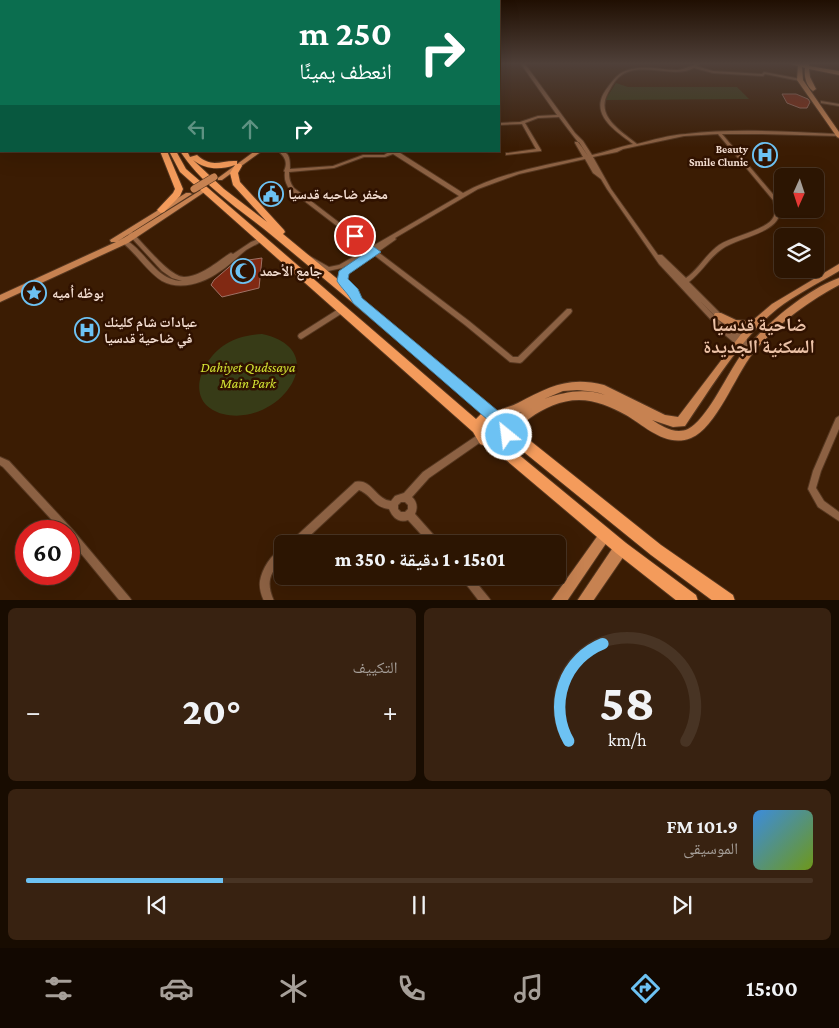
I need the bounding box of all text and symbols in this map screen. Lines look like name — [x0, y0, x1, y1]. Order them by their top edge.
text: 250 m — [299, 14, 392, 53]
icon: right — [410, 20, 475, 85]
text: انعطف يمينًا — [299, 59, 392, 84]
icon: left — [183, 115, 211, 143]
icon: ahead — [236, 115, 264, 143]
icon: right — [289, 115, 317, 143]
hospital icon: Beauty Smile Clunic — [752, 142, 778, 168]
place label: Beauty Smile Clunic — [689, 143, 749, 168]
north arrow — [774, 168, 824, 218]
map controls — [774, 168, 824, 278]
public building icon: مخفر ضاحيه قدسيا — [258, 181, 284, 207]
place label: مخفر ضاحيه قدسيا — [288, 186, 388, 202]
pin — [334, 215, 376, 257]
icon: arrive — [341, 222, 369, 250]
button: layers — [774, 228, 824, 278]
mosque icon: جامع الأحمد — [230, 258, 256, 284]
place label: جامع الأحمد — [260, 263, 322, 281]
place icon: بوظه اُميه — [21, 280, 47, 306]
place label: بوظه اُميه — [52, 284, 104, 302]
place label: عيادات شام كلينك في ضاحية قدسيا — [104, 314, 197, 349]
district label: ضاحية قدسيا السكنية الجديدة — [703, 314, 815, 358]
hospital icon: عيادات شام كلينك في ضاحية قدسيا — [74, 317, 100, 343]
park label: Dahiyet Qudssaya Main Park — [201, 359, 296, 391]
position arrow — [480, 408, 532, 460]
speed limit sign: 60 — [15, 520, 80, 585]
text: 15:01 · 1 دقيقة · 350 m — [335, 549, 505, 570]
text: التكييف — [353, 659, 398, 676]
text: 58 — [599, 673, 655, 731]
text: 20° — [182, 690, 241, 732]
text: − — [26, 696, 41, 727]
text: + — [383, 696, 398, 727]
text: km/h — [608, 730, 647, 750]
text: 101.9 FM — [667, 816, 738, 837]
text: الموسيقى — [683, 840, 738, 857]
icon: previous — [143, 891, 171, 919]
icon: pause — [405, 891, 433, 919]
icon: next — [668, 891, 696, 919]
icon: filters — [41, 971, 76, 1006]
icon: car — [159, 971, 194, 1006]
icon: climate — [276, 971, 311, 1006]
icon: phone — [394, 971, 429, 1006]
icon: music — [511, 971, 546, 1006]
icon: directions — [628, 971, 663, 1006]
text: 15:00 — [746, 976, 798, 1001]

